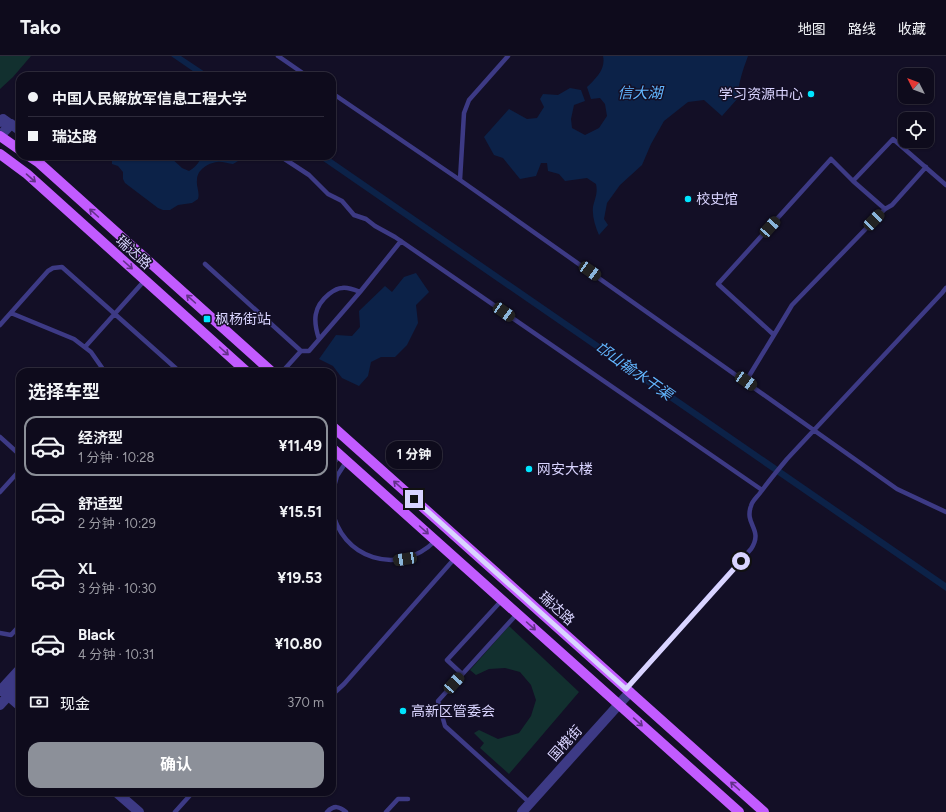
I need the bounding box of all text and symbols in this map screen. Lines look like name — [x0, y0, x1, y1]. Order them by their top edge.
text: Tako — [20, 16, 61, 39]
text: 地图 — [798, 21, 826, 38]
text: 路线 — [848, 21, 876, 38]
text: 收藏 — [898, 21, 926, 38]
north arrow — [898, 68, 934, 104]
map controls — [898, 68, 934, 148]
water label: 信大湖 — [617, 84, 664, 102]
place label: 学习资源中心 — [719, 86, 803, 103]
marker: 学习资源中心 — [806, 89, 816, 99]
text: 中国人民解放军信息工程大学 — [52, 90, 247, 108]
button: locate — [898, 112, 934, 148]
text: 瑞达路 — [52, 128, 97, 146]
one-way arrow — [26, 173, 36, 183]
place label: 校史馆 — [696, 191, 738, 208]
marker: 校史馆 — [683, 194, 693, 204]
car — [861, 207, 887, 233]
one-way arrow — [89, 208, 99, 217]
car — [758, 214, 782, 240]
street label: 瑞达路 — [112, 232, 155, 273]
car — [577, 259, 603, 283]
one-way arrow — [122, 260, 133, 269]
one-way arrow — [186, 295, 196, 304]
car — [491, 300, 517, 324]
place label: 枫杨街站 — [215, 311, 271, 328]
marker: 枫杨街站 — [202, 314, 212, 324]
water label: 邙山输水干渠 — [592, 338, 678, 405]
one-way arrow — [219, 347, 230, 356]
car — [733, 369, 759, 393]
text: 选择车型 — [28, 381, 100, 403]
icon: car — [30, 428, 66, 464]
text: 经济型 — [78, 429, 123, 447]
text: ¥11.49 — [278, 437, 322, 455]
callout: 1 分钟 — [386, 441, 442, 469]
text: 1 分钟 — [397, 447, 431, 462]
text: 1 分钟 · 10:28 — [78, 450, 155, 465]
place label: 网安大楼 — [537, 461, 593, 478]
marker: 网安大楼 — [524, 464, 534, 474]
one-way arrow — [393, 480, 403, 489]
route end — [405, 490, 423, 508]
icon: car — [30, 494, 66, 530]
text: 舒适型 — [78, 495, 123, 513]
text: ¥15.51 — [279, 503, 322, 521]
text: 2 分钟 · 10:29 — [78, 516, 156, 531]
one-way arrow — [418, 525, 428, 534]
car — [392, 551, 418, 567]
route start — [732, 552, 750, 570]
icon: car — [30, 560, 66, 596]
text: XL — [78, 560, 96, 578]
text: ¥19.53 — [277, 569, 322, 587]
text: 3 分钟 · 10:30 — [78, 581, 156, 596]
street label: 瑞达路 — [535, 588, 578, 629]
one-way arrow — [526, 621, 536, 631]
icon: car — [30, 626, 66, 662]
text: Black — [78, 626, 115, 644]
text: ¥10.80 — [274, 635, 322, 653]
text: 4 分钟 · 10:31 — [78, 647, 154, 662]
car — [442, 670, 466, 696]
icon: cash — [28, 691, 50, 713]
text: 现金 — [60, 695, 90, 713]
text: 370 m — [287, 695, 324, 710]
place label: 高新区管委会 — [411, 703, 495, 720]
marker: 高新区管委会 — [398, 706, 408, 716]
one-way arrow — [633, 717, 643, 726]
street label: 国槐街 — [545, 722, 586, 765]
button: 确认 — [28, 742, 324, 788]
one-way arrow — [730, 781, 740, 791]

